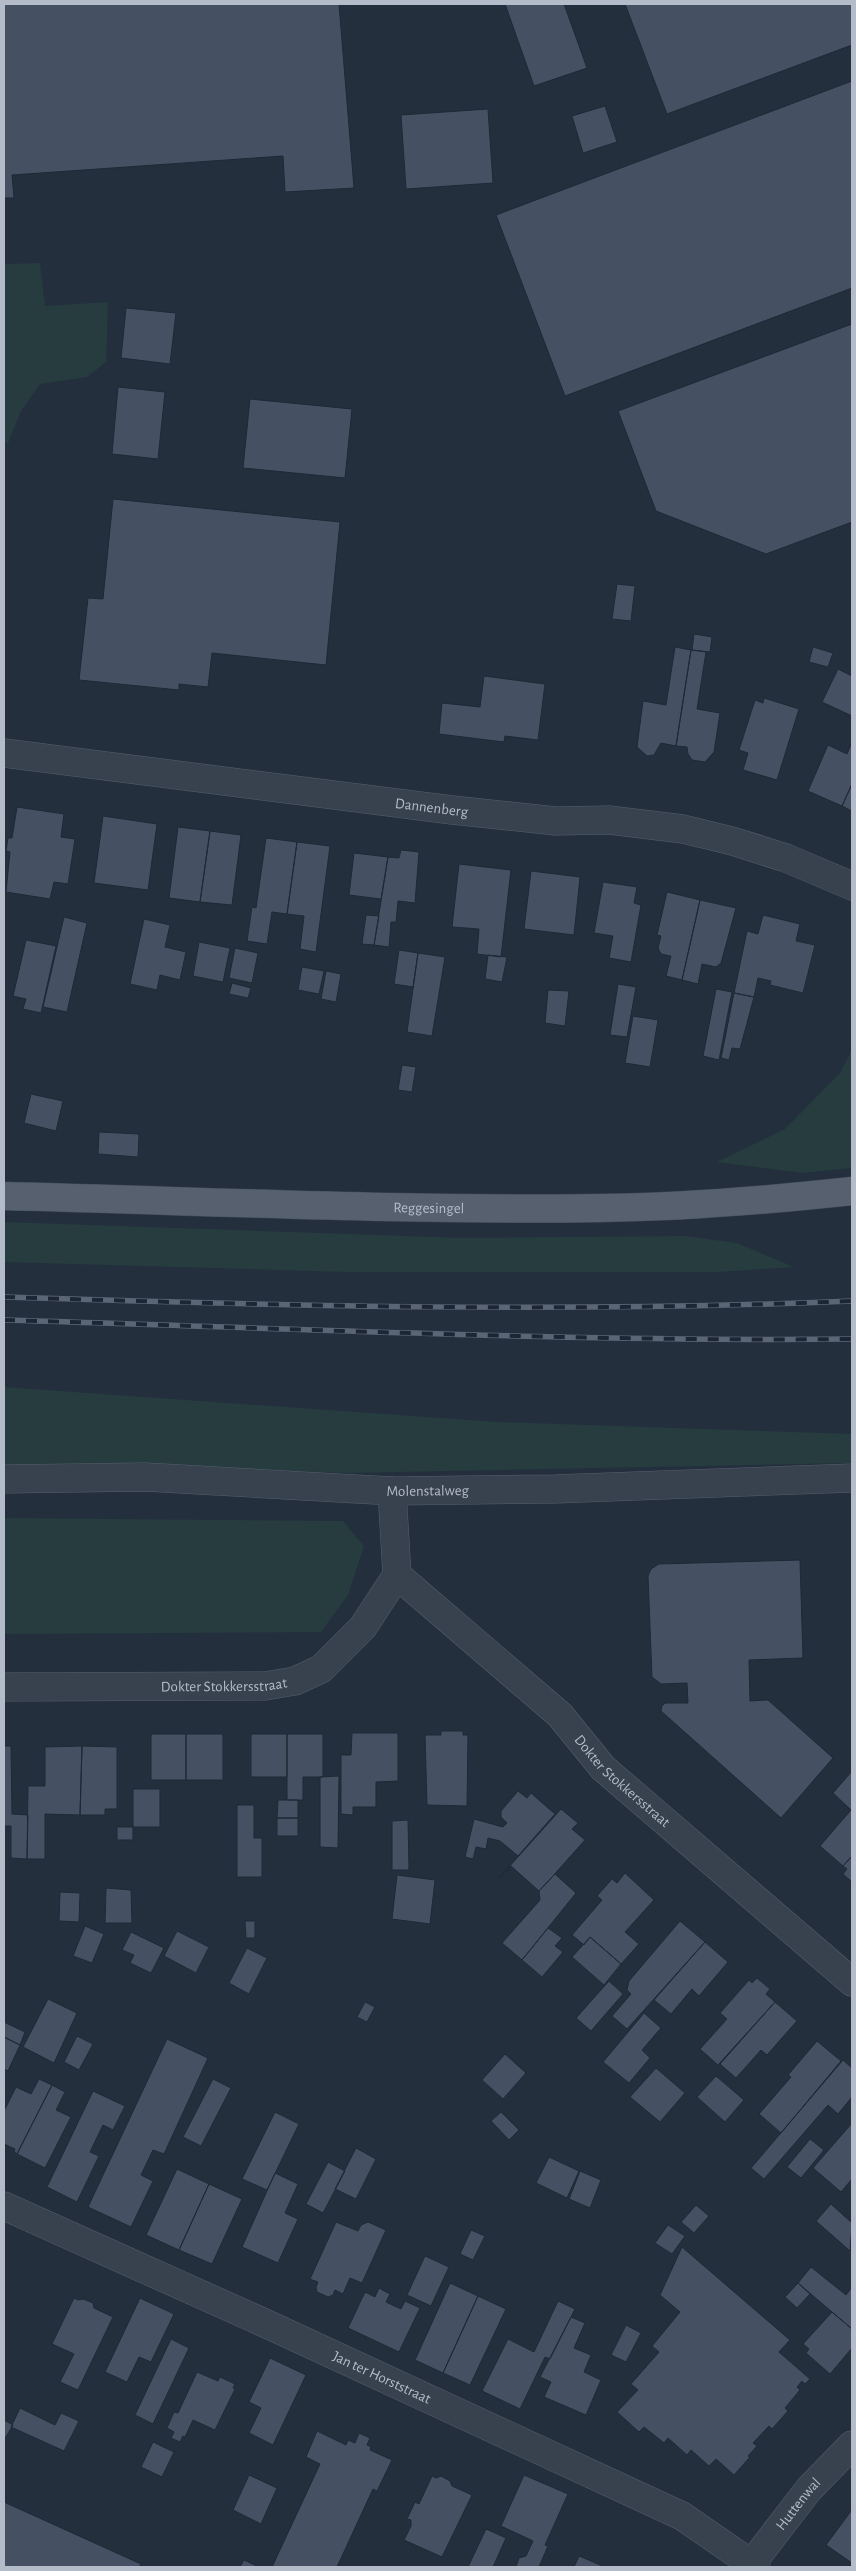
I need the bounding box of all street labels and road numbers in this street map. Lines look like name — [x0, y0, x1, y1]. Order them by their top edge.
street label: Dannenberg — [394, 795, 469, 819]
street label: Reggesingel — [393, 1200, 464, 1216]
street label: Molenstalweg — [386, 1483, 470, 1499]
street label: Dokter Stokkersstraat — [161, 1675, 288, 1694]
street label: Dokter Stokkersstraat — [572, 1732, 673, 1830]
street label: Jan ter Horststraat — [331, 2348, 434, 2406]
street label: Huttenwal — [773, 2475, 823, 2533]

